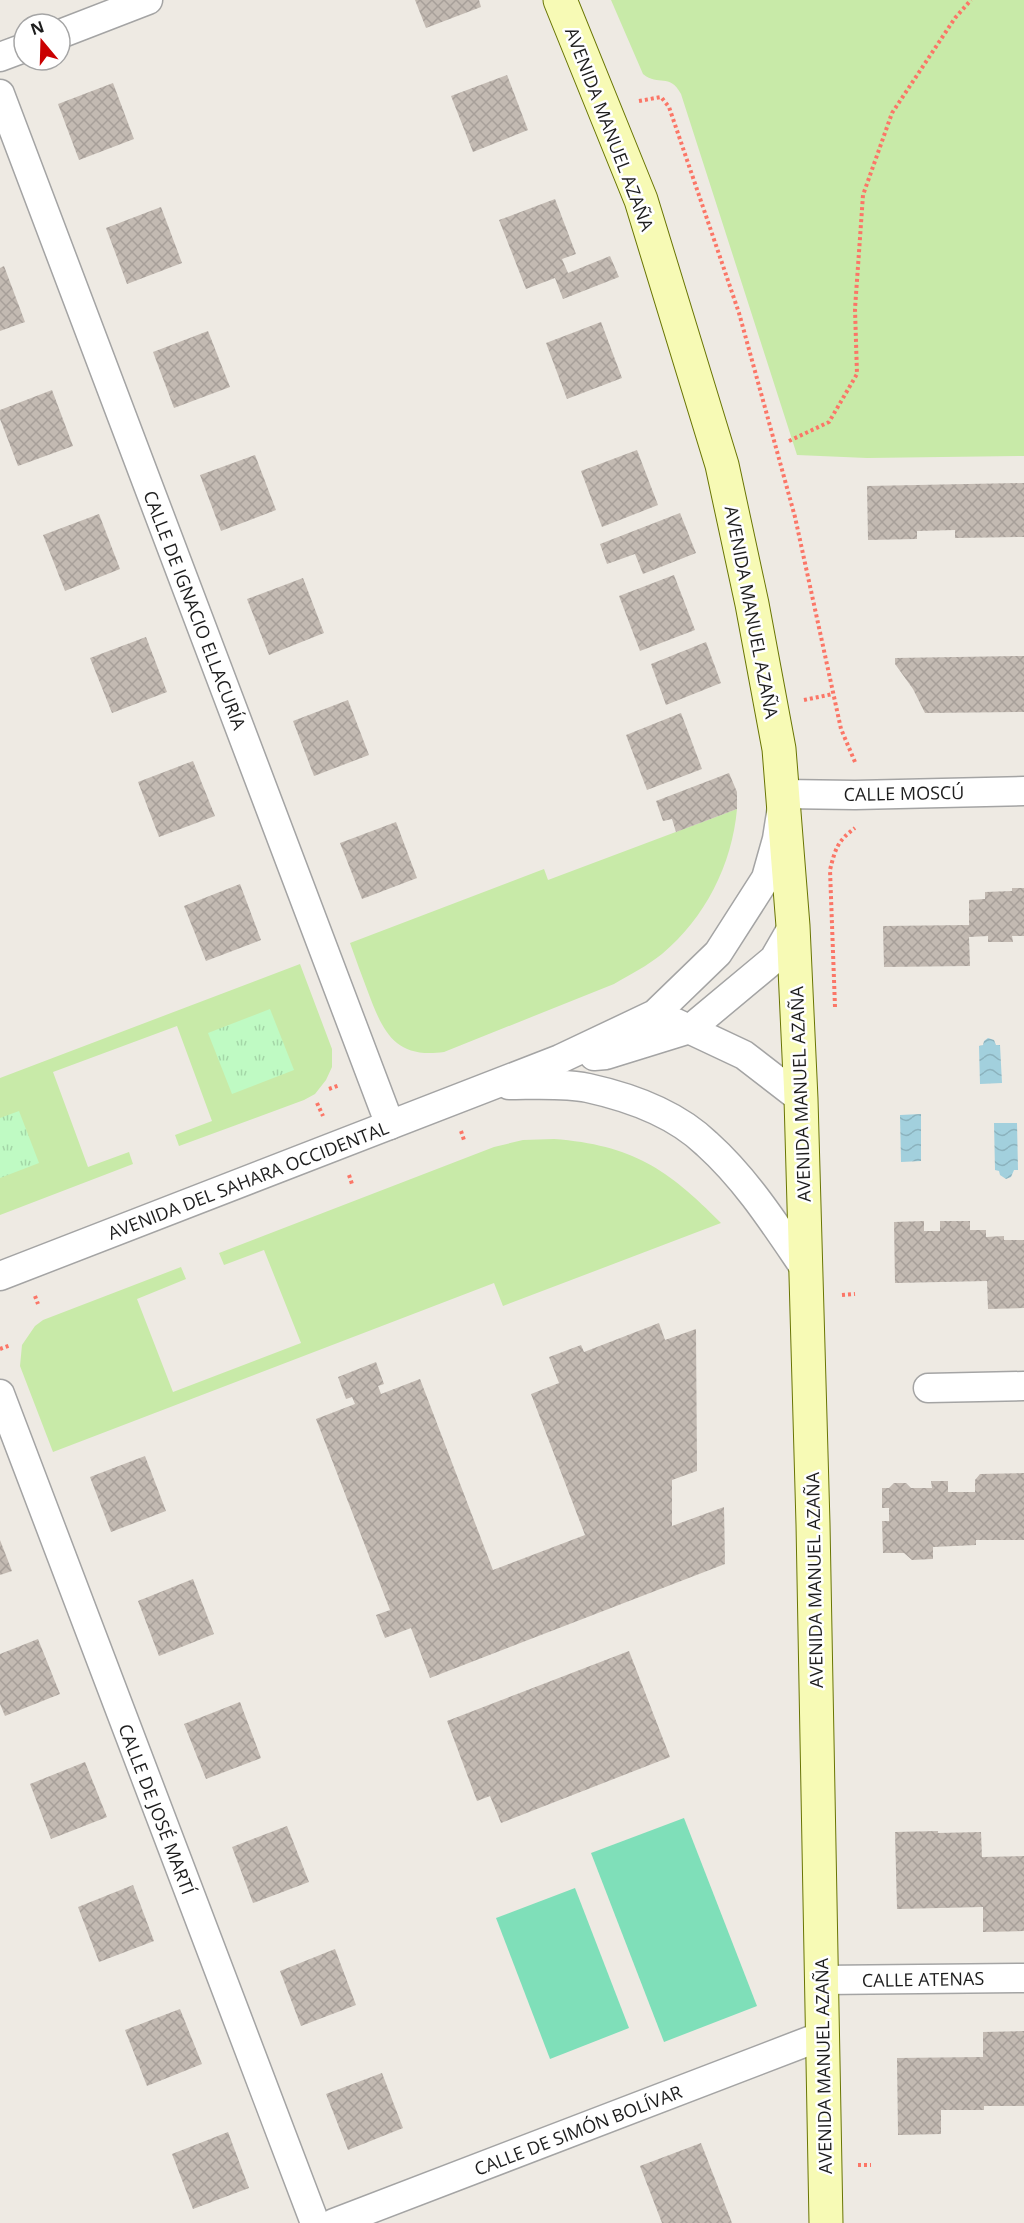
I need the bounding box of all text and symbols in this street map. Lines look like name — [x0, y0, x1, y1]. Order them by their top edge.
north arrow — [12, 12, 72, 72]
text: N — [27, 15, 47, 40]
street label: AVENIDA MANUEL AZAÑA — [560, 24, 660, 235]
street label: CALLE DE IGNACIO ELLACURÍA — [138, 487, 252, 734]
street label: AVENIDA MANUEL AZAÑA — [720, 504, 785, 721]
street label: CALLE MOSCÚ — [843, 780, 965, 806]
street label: AVENIDA MANUEL AZAÑA — [784, 985, 816, 1202]
street label: AVENIDA DEL SAHARA OCCIDENTAL — [104, 1115, 392, 1245]
street label: AVENIDA MANUEL AZAÑA — [800, 1471, 828, 1688]
street label: CALLE DE JOSÉ MARTÍ — [113, 1720, 201, 1899]
street label: AVENIDA MANUEL AZAÑA — [809, 1957, 837, 2174]
street label: CALLE ATENAS — [862, 1966, 984, 1992]
street label: CALLE DE SIMÓN BOLÍVAR — [471, 2079, 685, 2181]

